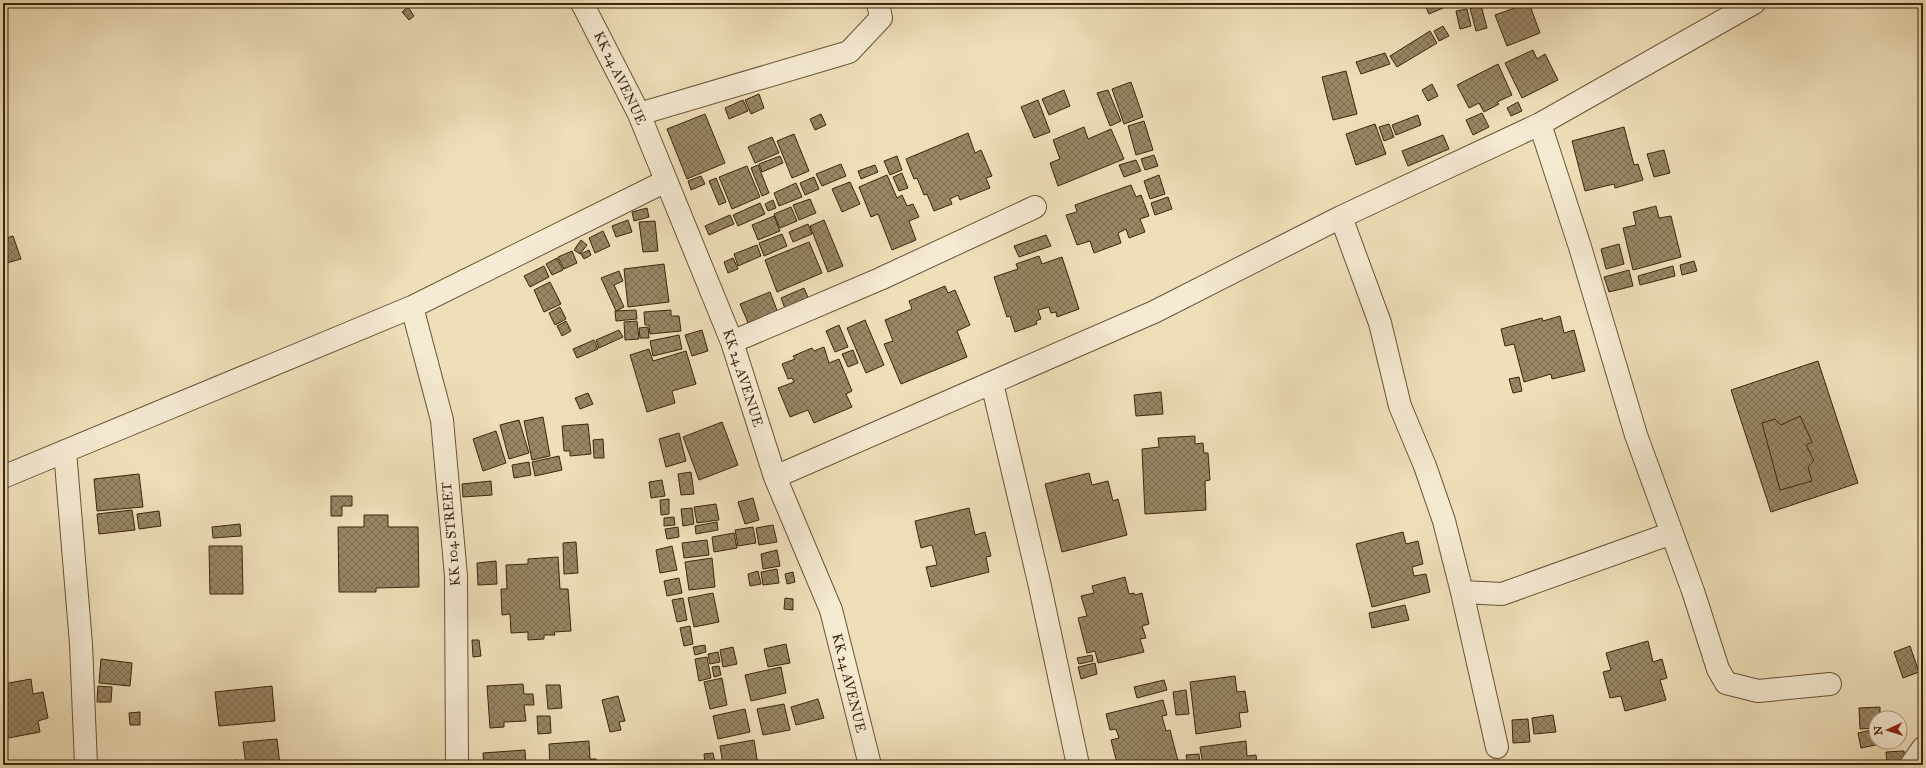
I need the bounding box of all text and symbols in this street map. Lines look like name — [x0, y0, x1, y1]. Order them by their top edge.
street label: KK 24 AVENUE — [590, 29, 650, 127]
street label: KK 24 AVENUE — [719, 327, 767, 429]
street label: KK 104 STREET — [438, 481, 464, 587]
street label: KK 24 AVENUE — [828, 632, 870, 734]
north arrow — [1868, 710, 1908, 750]
text: N — [1872, 725, 1885, 736]

